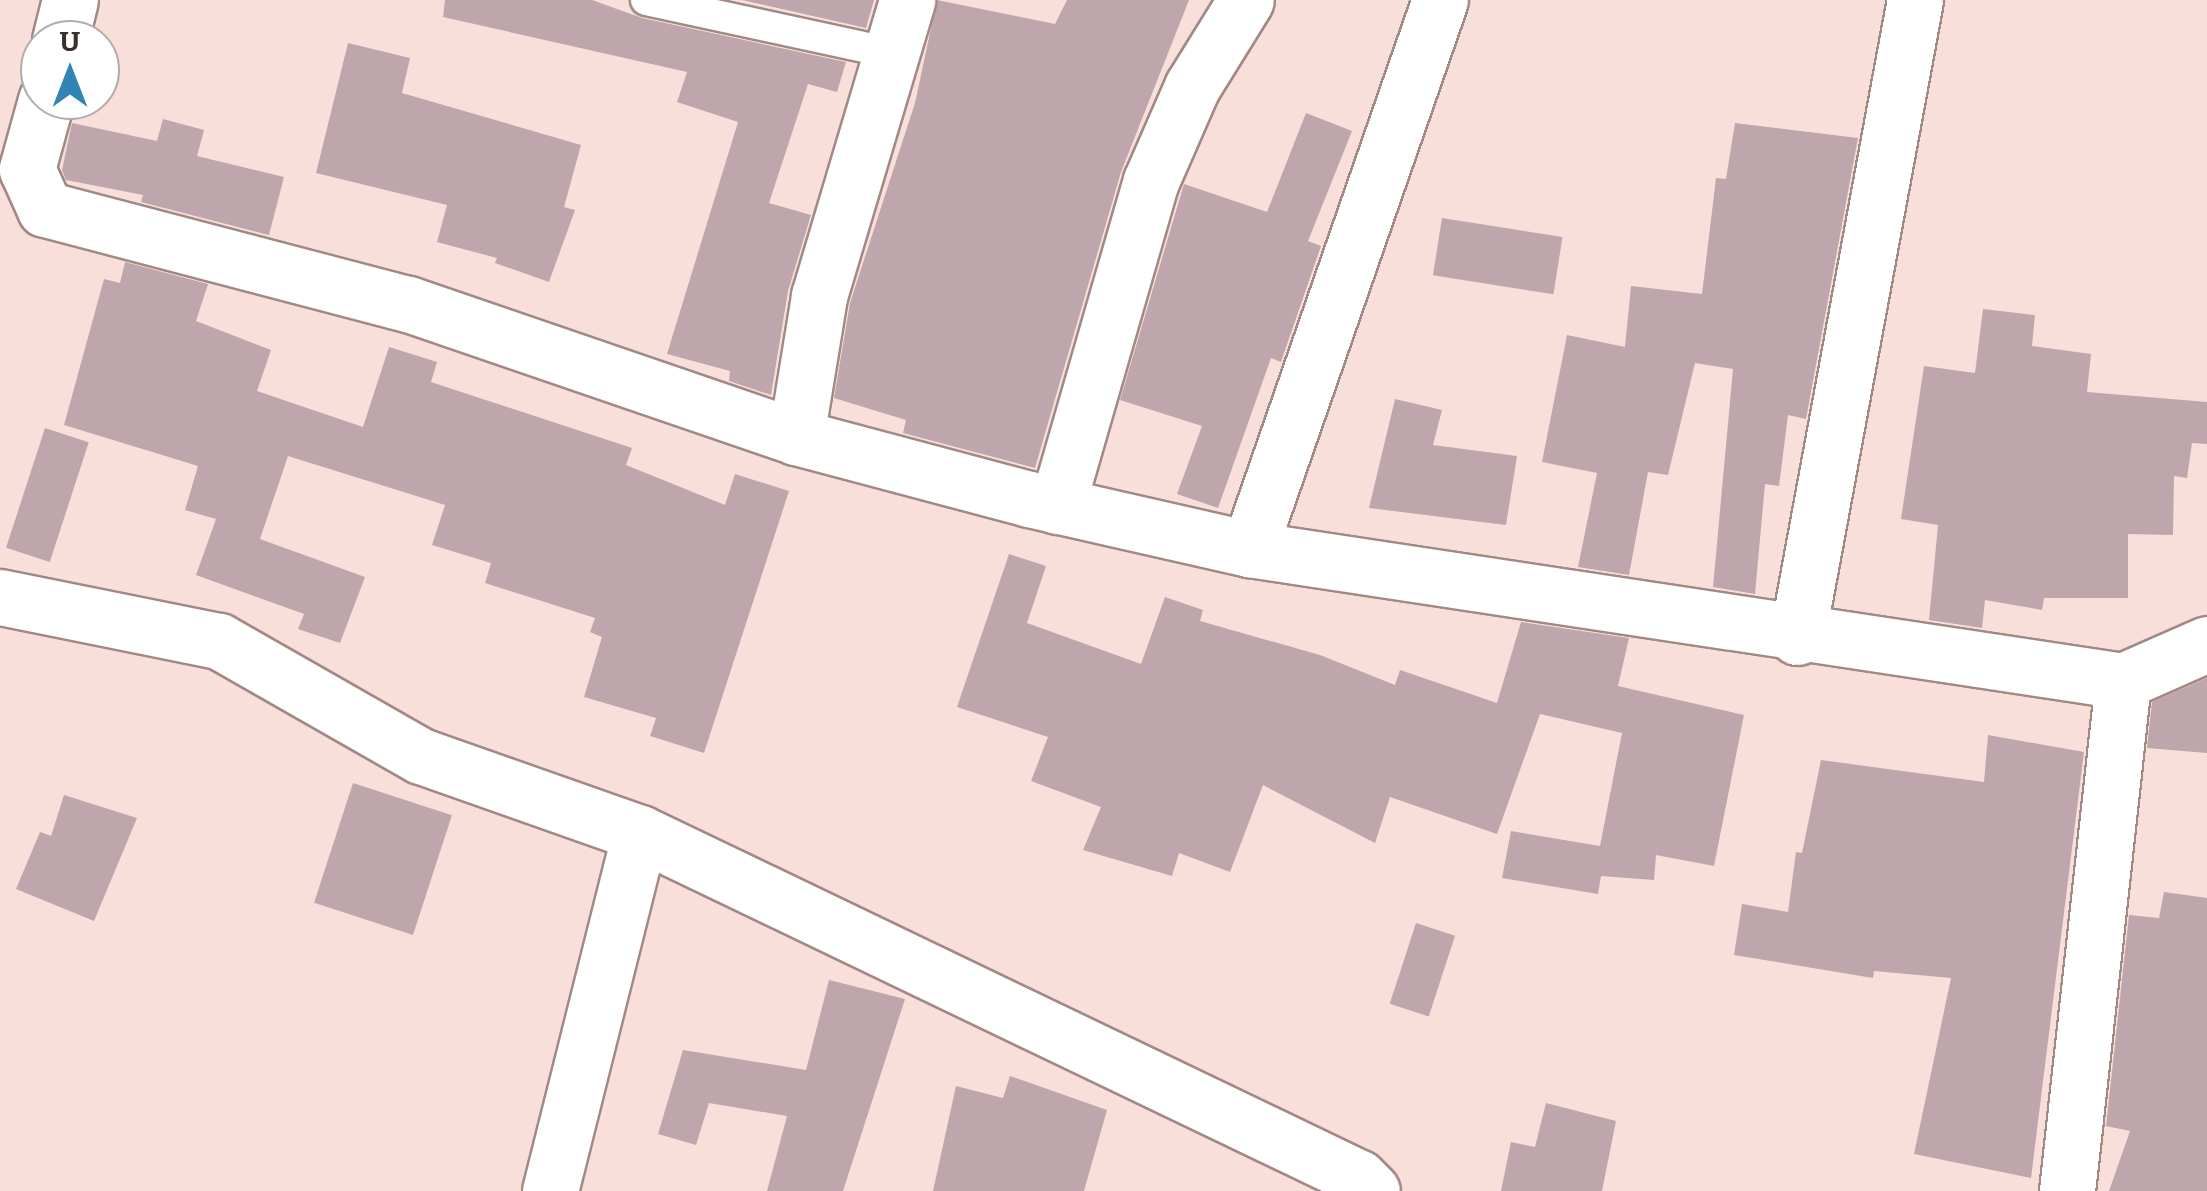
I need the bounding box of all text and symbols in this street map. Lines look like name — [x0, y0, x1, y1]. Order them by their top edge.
north arrow — [20, 20, 120, 120]
text: U — [60, 25, 80, 58]

